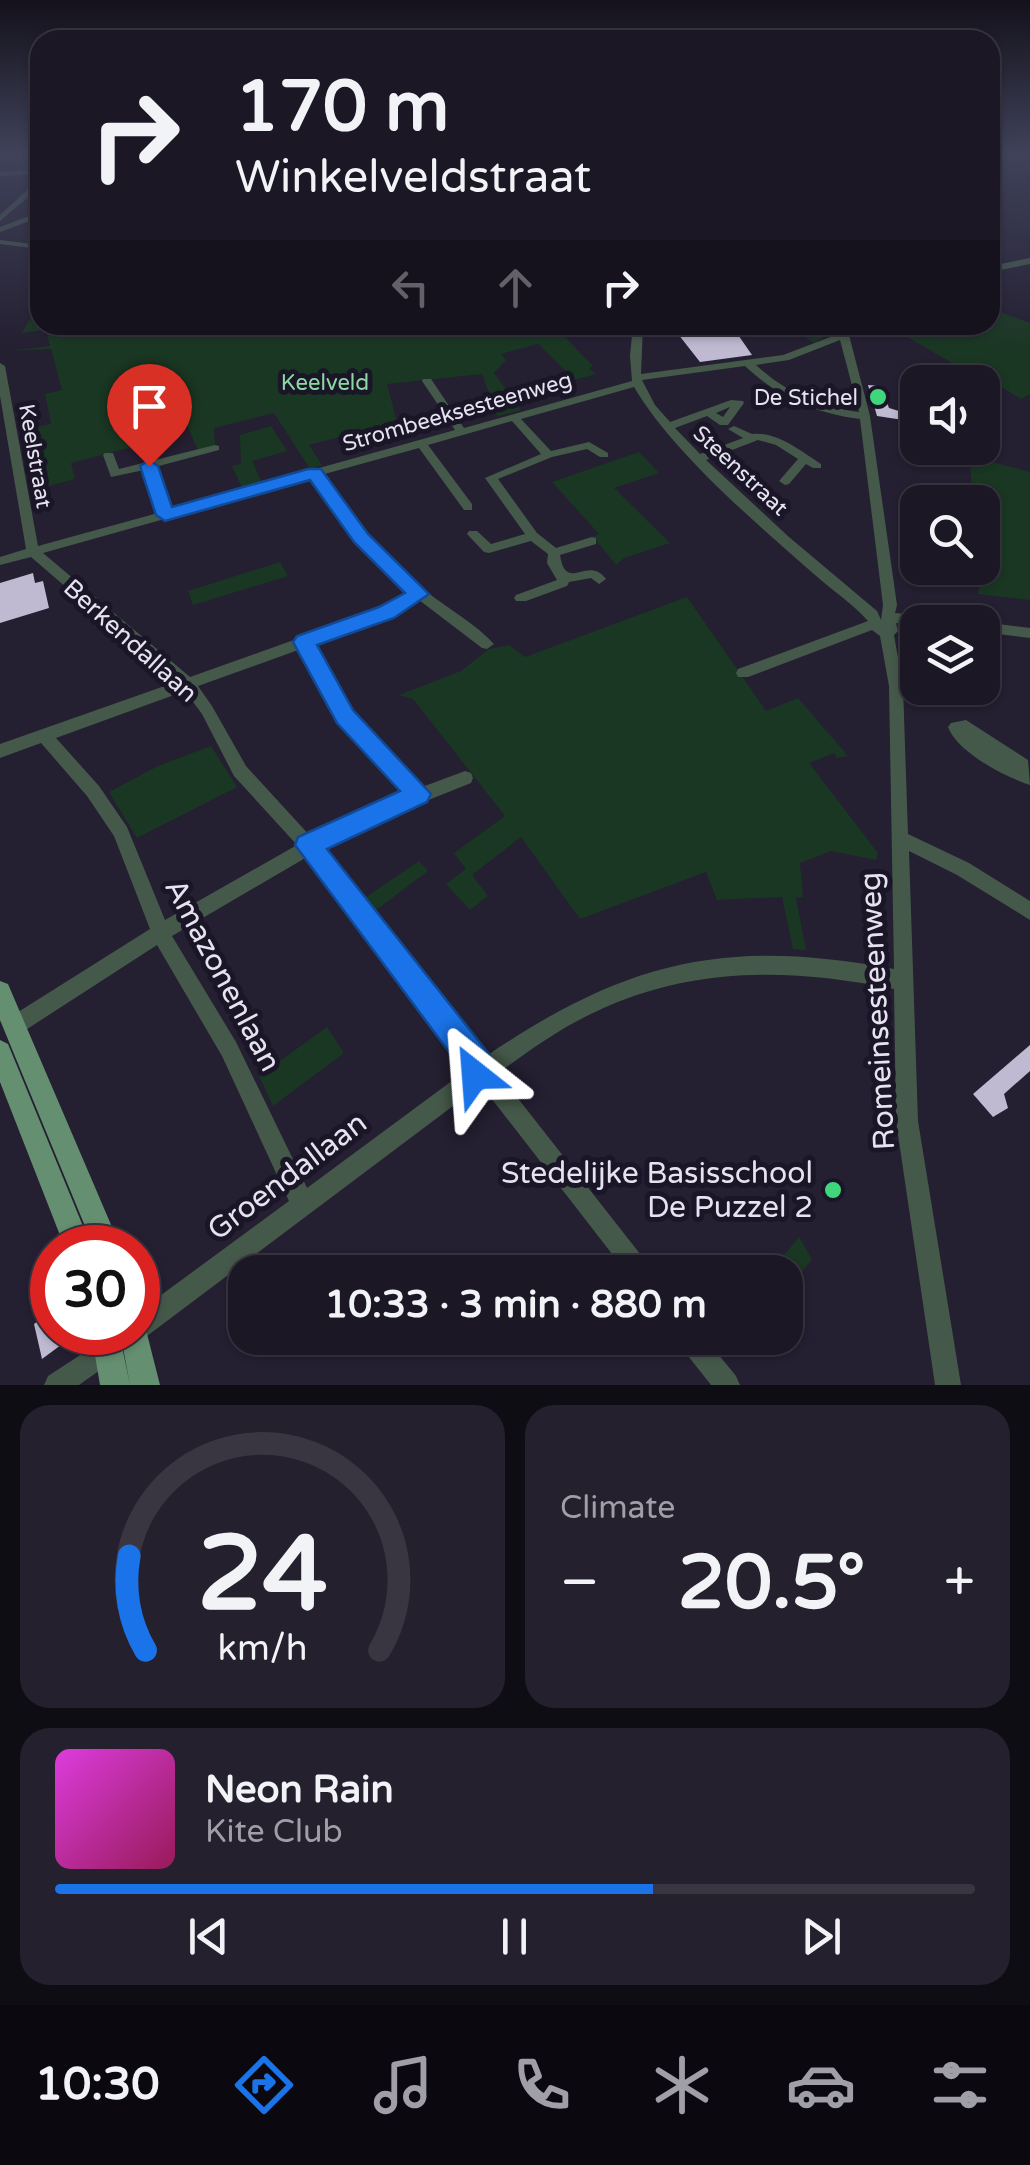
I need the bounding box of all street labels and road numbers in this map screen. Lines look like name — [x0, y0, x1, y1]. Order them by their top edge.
street label: Strombeeksesteenweg — [340, 367, 575, 457]
street label: Keelstraat — [13, 402, 57, 510]
street label: Steenstraat — [688, 420, 793, 521]
street label: Berkendallaan — [57, 573, 203, 709]
street label: Romeinsesteenweg — [852, 871, 903, 1151]
street label: Amazonenlaan — [156, 873, 289, 1078]
street label: Groendallaan — [200, 1104, 374, 1248]

